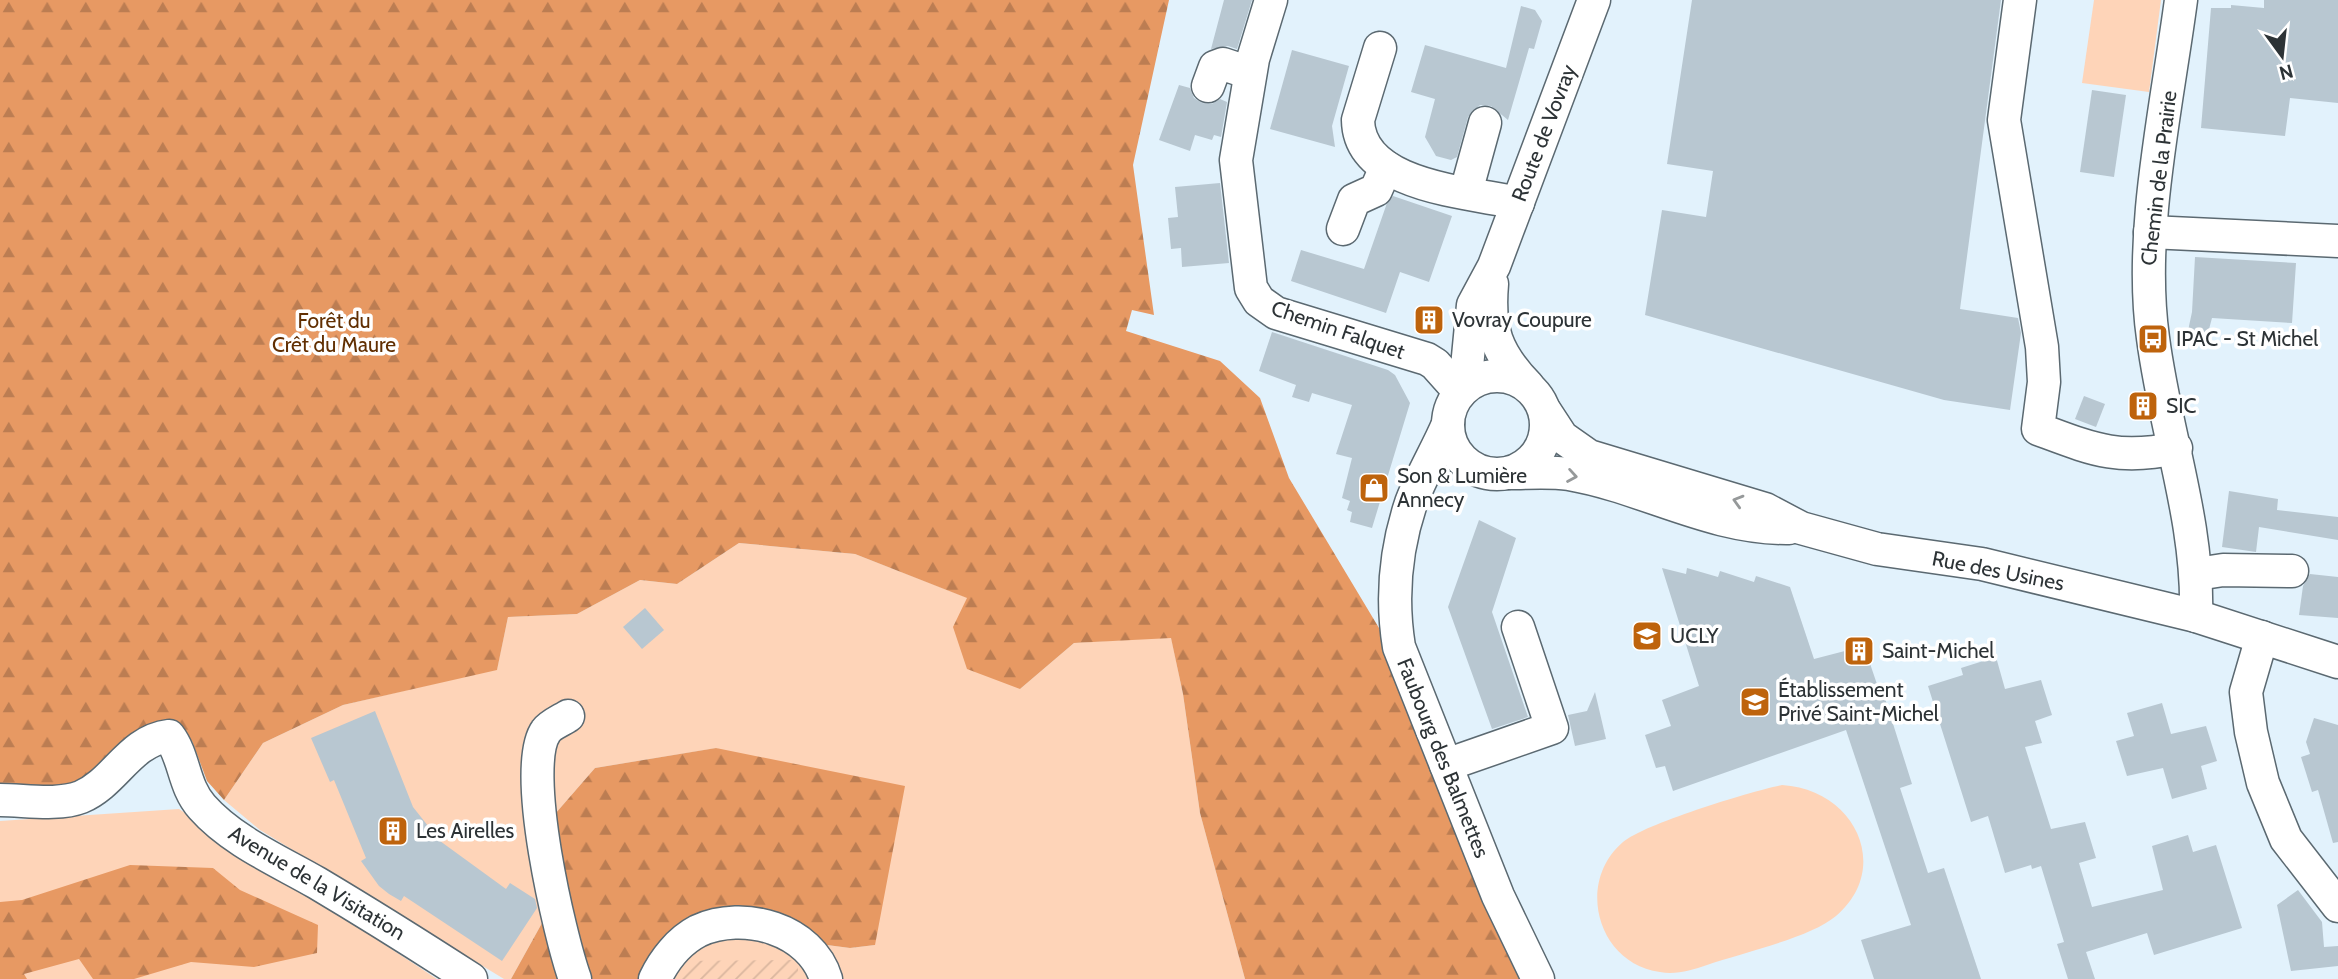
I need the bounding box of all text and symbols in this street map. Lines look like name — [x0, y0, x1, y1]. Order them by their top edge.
north arrow — [2247, 21, 2317, 91]
text: N — [2277, 59, 2296, 85]
street label: Route de Vovray — [1506, 61, 1581, 205]
street label: Chemin de la Prairie — [2135, 89, 2182, 267]
street label: Chemin Falquet — [1268, 295, 1408, 364]
building icon: Vovray Coupure — [1412, 303, 1446, 337]
place label: Vovray Coupure — [1452, 307, 1592, 332]
park label: Forêt du Crêt du Maure — [272, 308, 396, 357]
bus stop icon: IPAC - St Michel — [2136, 322, 2170, 356]
place label: IPAC - St Michel — [2176, 326, 2318, 351]
building icon: SIC — [2126, 389, 2160, 423]
place label: SIC — [2166, 393, 2197, 418]
place label: Son & Lumière Annecy — [1397, 463, 1527, 512]
one-way arrow — [1566, 467, 1578, 482]
shop icon: Son & Lumière Annecy — [1357, 471, 1391, 505]
one-way arrow — [1733, 495, 1745, 509]
street label: Rue des Usines — [1930, 545, 2067, 596]
school or university icon: UCLY — [1630, 619, 1664, 653]
place label: UCLY — [1670, 623, 1720, 648]
building icon: Saint-Michel — [1842, 634, 1876, 668]
place label: Saint-Michel — [1882, 638, 1994, 663]
street label: Faubourg des Balmettes — [1392, 654, 1495, 861]
place label: Établissement Privé Saint-Michel — [1778, 677, 1939, 726]
school or university icon: Établissement Privé Saint-Michel — [1738, 685, 1772, 719]
building icon: Les Airelles — [376, 814, 410, 848]
place label: Les Airelles — [416, 818, 515, 843]
street label: Avenue de la Visitation — [225, 820, 410, 945]

